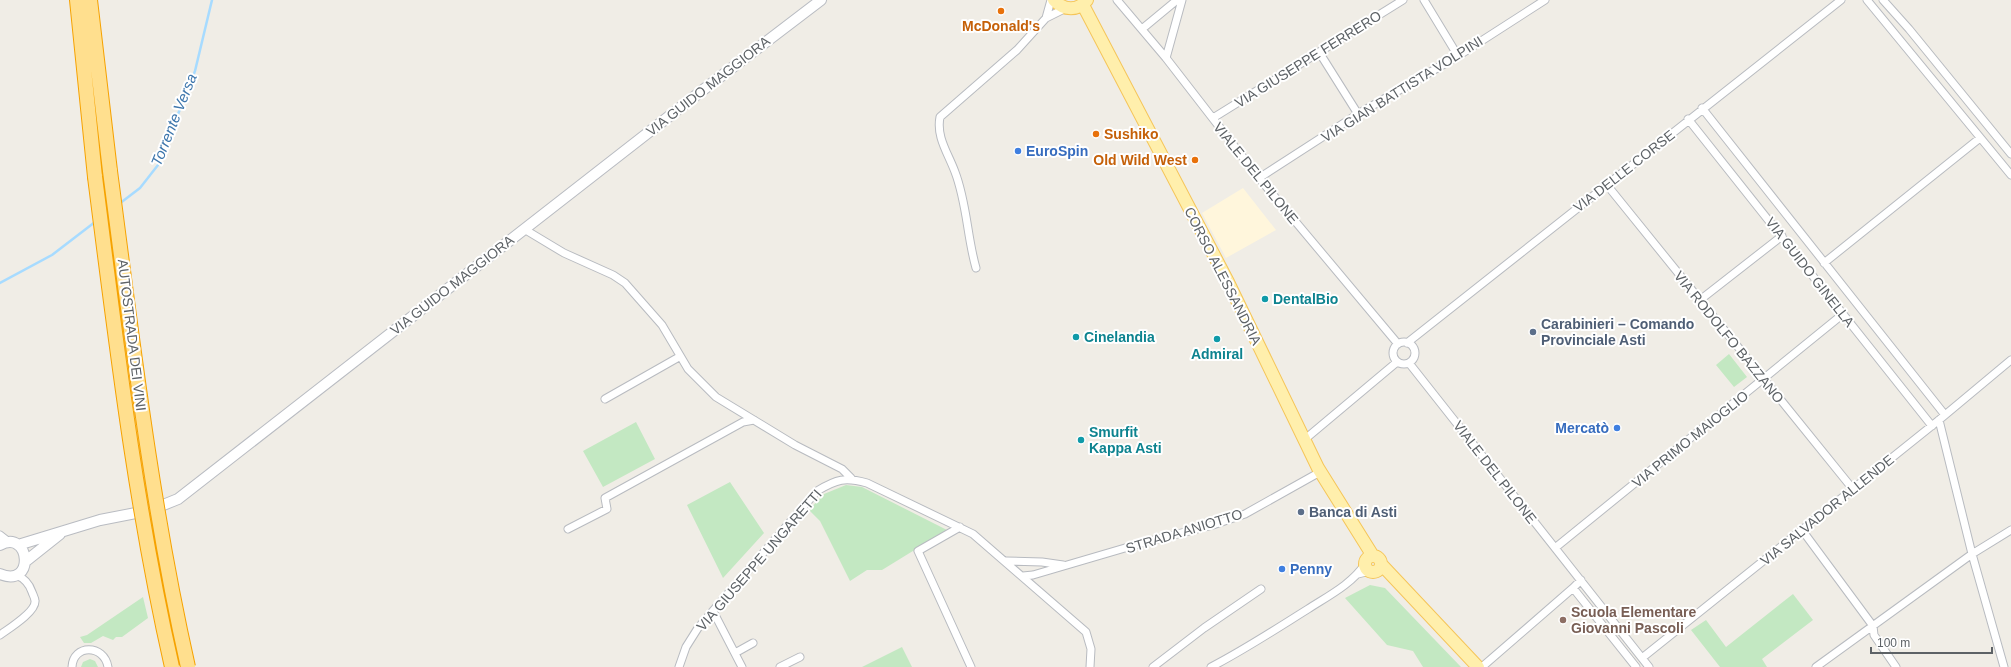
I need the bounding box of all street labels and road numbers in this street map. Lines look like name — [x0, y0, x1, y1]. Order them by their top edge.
street label: VIA GIUSEPPE FERRERO — [1232, 7, 1384, 111]
street label: VIA GUIDO MAGGIORA — [643, 32, 774, 139]
street label: VIA GIAN BATTISTA VOLPINI — [1318, 33, 1486, 145]
street label: VIALE DEL PILONE — [1210, 119, 1302, 227]
street label: VIA DELLE CORSE — [1570, 127, 1678, 215]
street label: CORSO ALESSANDRIA — [1181, 204, 1265, 348]
street label: VIA GUIDO GINELLA — [1762, 214, 1858, 330]
street label: VIA GUIDO MAGGIORA — [387, 231, 518, 338]
street label: AUTOSTRADA DEI VINI — [115, 258, 149, 412]
street label: VIA RODOLFO BAZZANO — [1671, 268, 1787, 406]
street label: VIA PRIMO MAIOGLIO — [1629, 387, 1751, 491]
street label: VIALE DEL PILONE — [1450, 418, 1540, 526]
street label: VIA SALVADOR ALLENDE — [1757, 451, 1897, 569]
street label: VIA GIUSEPPE UNGARETTI — [693, 486, 825, 634]
street label: STRADA ANIOTTO — [1124, 506, 1244, 556]

